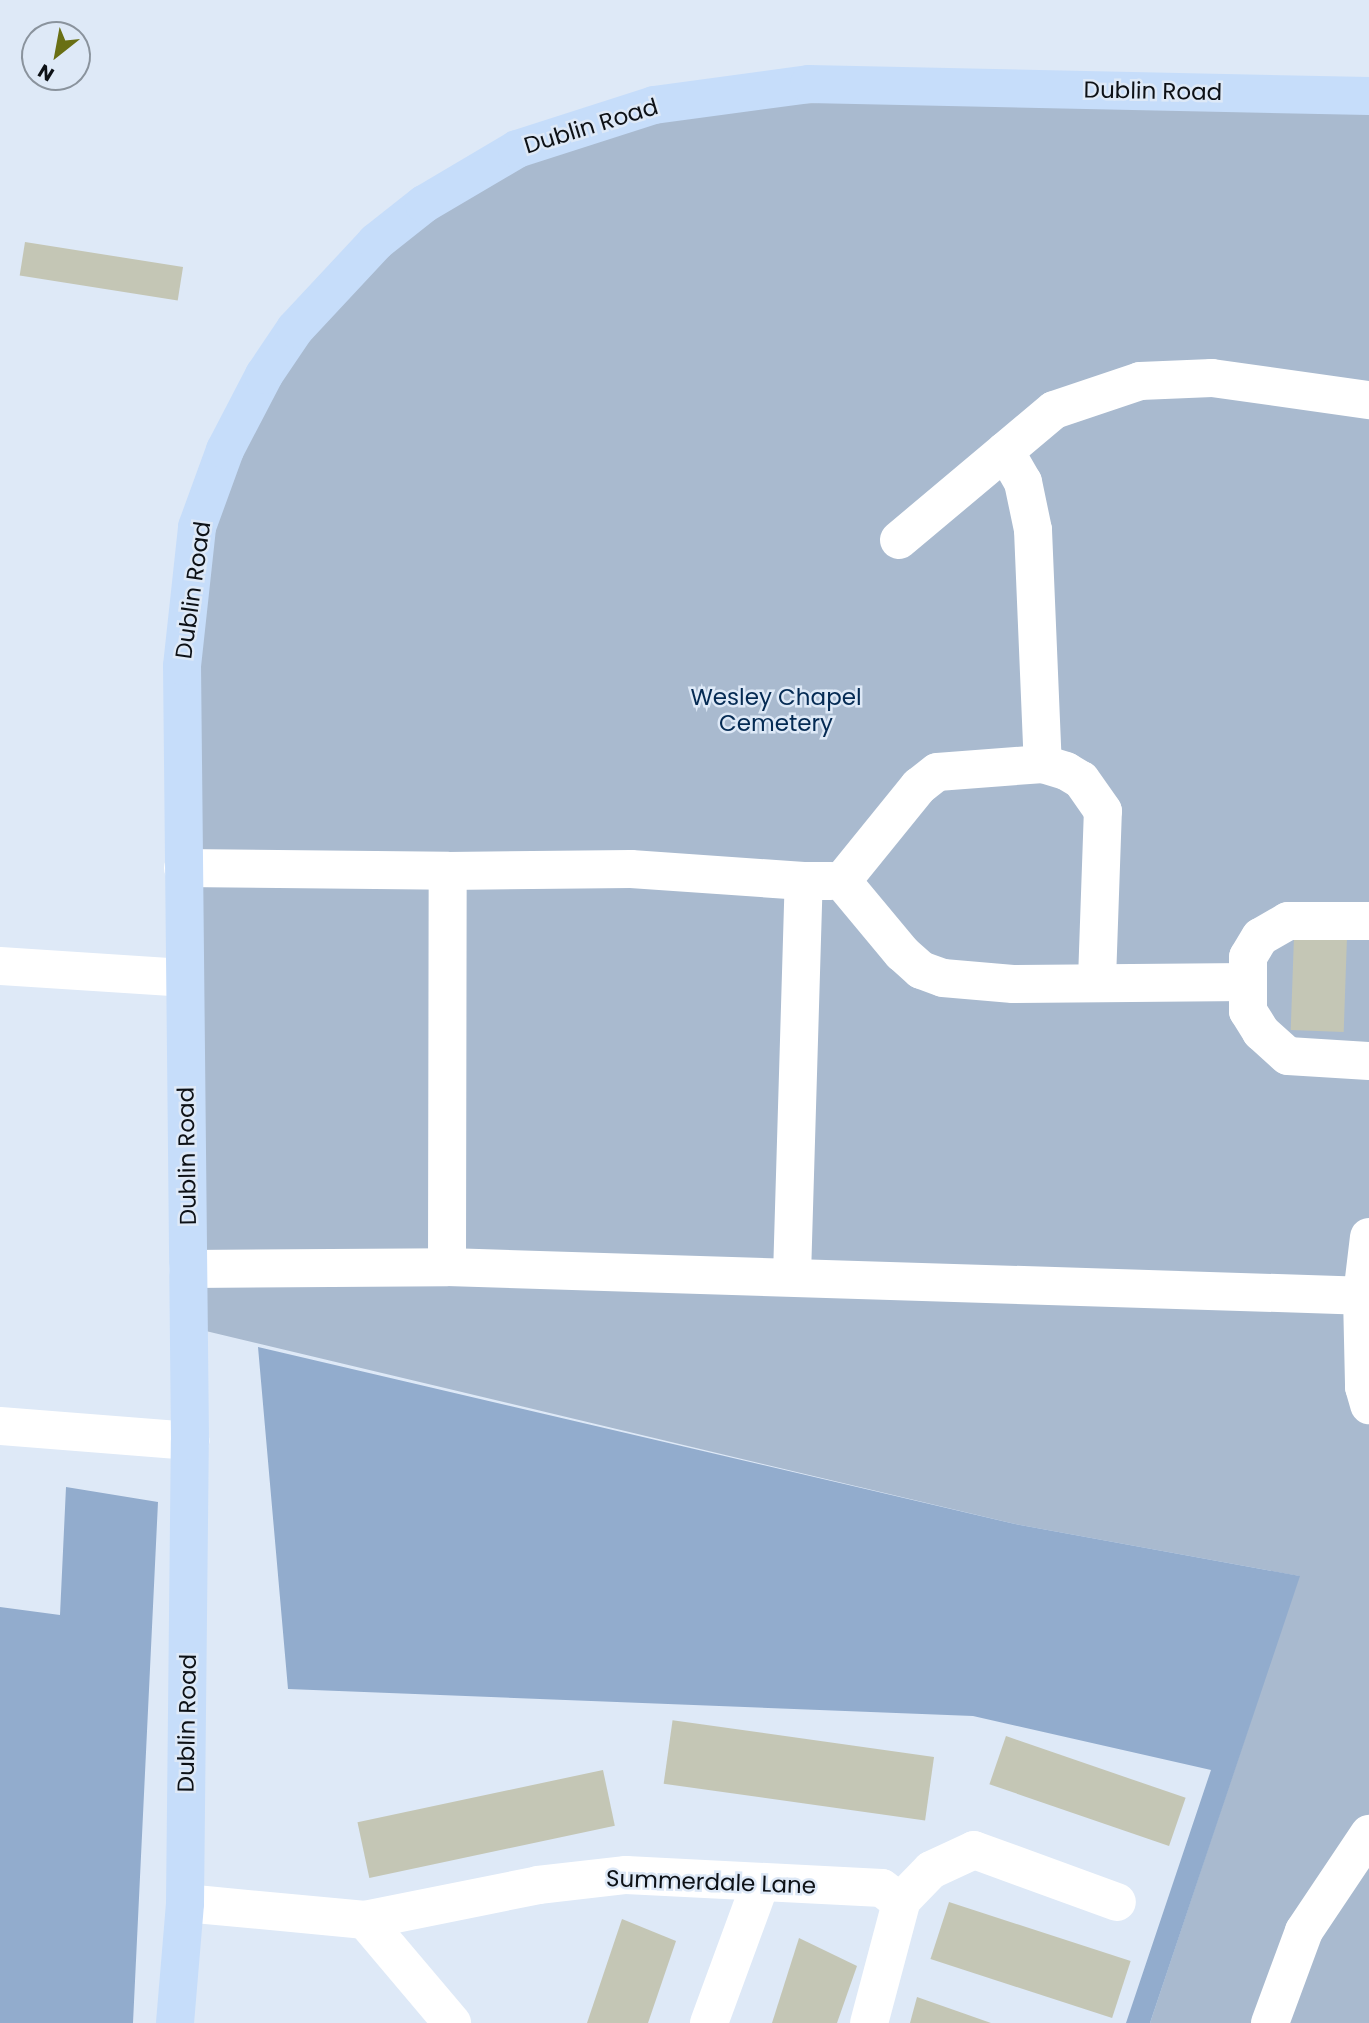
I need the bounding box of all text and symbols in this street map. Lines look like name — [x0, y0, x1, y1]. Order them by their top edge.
north arrow — [21, 21, 91, 91]
text: N — [33, 57, 59, 88]
street label: Dublin Road — [1084, 76, 1222, 106]
street label: Dublin Road — [521, 93, 661, 159]
street label: Dublin Road — [170, 520, 216, 660]
park label: Wesley Chapel Cemetery — [690, 683, 862, 737]
street label: Dublin Road — [172, 1087, 202, 1225]
street label: Dublin Road — [172, 1654, 202, 1792]
street label: Summerdale Lane — [606, 1865, 816, 1899]

